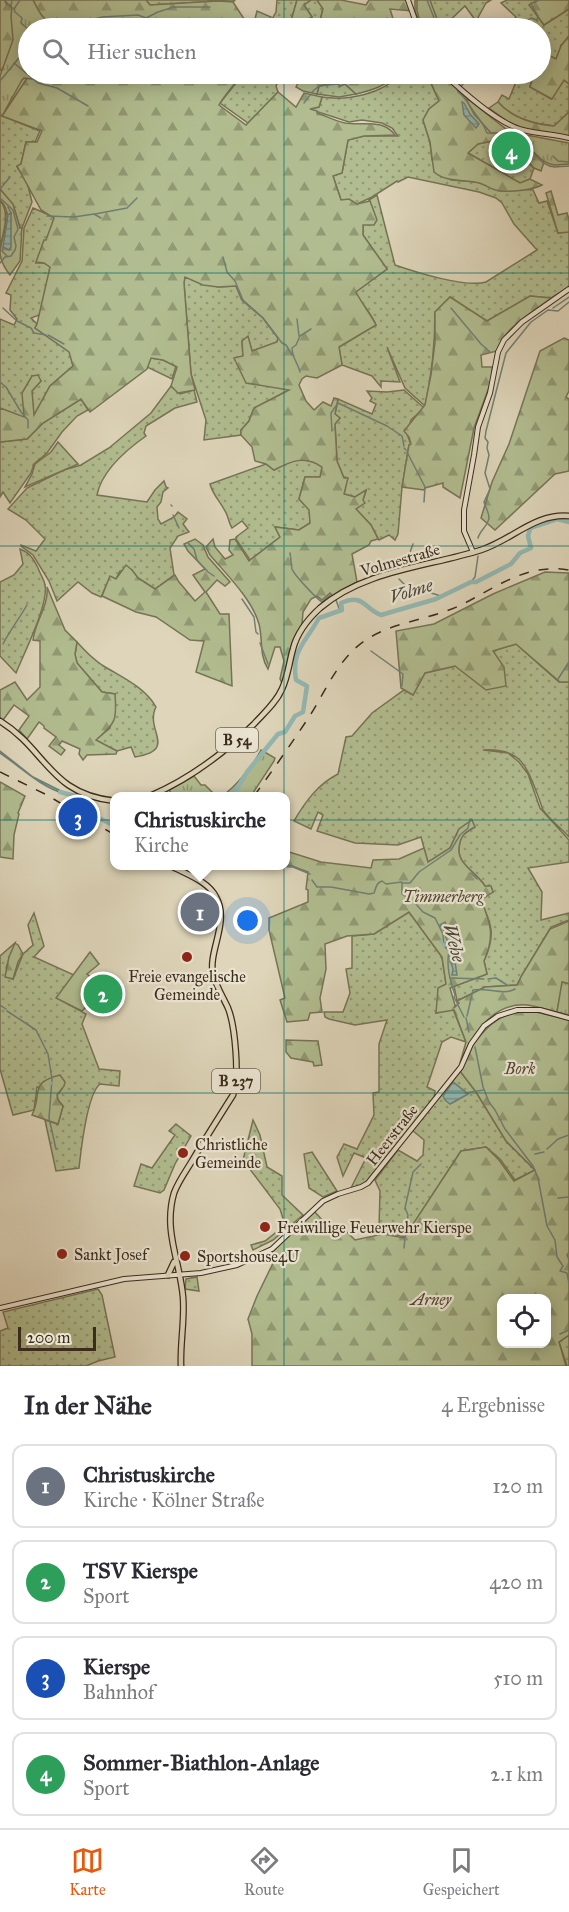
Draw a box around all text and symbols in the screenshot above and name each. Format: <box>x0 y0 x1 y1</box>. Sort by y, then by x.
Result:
search box <box>18 18 551 84</box>
icon: search <box>39 35 72 68</box>
text: Hier suchen <box>87 38 196 65</box>
pin: 4 <box>492 128 530 174</box>
street label: Volmestraße <box>357 540 442 581</box>
water label: Volme <box>387 574 437 608</box>
road number: B 54 <box>216 728 258 752</box>
popup <box>110 792 290 870</box>
pin: 3 <box>58 794 98 840</box>
text: Christuskirche <box>134 806 266 833</box>
text: Kirche <box>134 833 189 857</box>
park label: Timmerberg <box>403 887 484 906</box>
pin: 1 <box>180 890 220 934</box>
your location <box>233 906 262 935</box>
water label: Wehe <box>438 921 470 966</box>
marker: Freie evangelische Gemeinde <box>180 950 194 964</box>
place label: Freie evangelische Gemeinde <box>128 967 246 1004</box>
pin: 2 <box>84 972 122 1016</box>
park label: Bork <box>504 1059 535 1078</box>
road number: B 237 <box>212 1069 260 1093</box>
street label: Heerstraße <box>362 1100 422 1169</box>
place label: Christliche Gemeinde <box>195 1135 268 1172</box>
marker: Christliche Gemeinde <box>176 1146 190 1160</box>
place label: Freiwillige Feuerwehr Kierspe <box>277 1218 472 1238</box>
marker: Freiwillige Feuerwehr Kierspe <box>258 1220 272 1234</box>
place label: Sankt Josef <box>74 1245 150 1265</box>
marker: Sankt Josef <box>55 1247 69 1261</box>
place label: Sportshouse4U <box>197 1247 300 1266</box>
marker: Sportshouse4U <box>178 1249 192 1263</box>
park label: Arney <box>409 1290 452 1309</box>
map controls <box>497 1294 551 1348</box>
button: locate <box>497 1294 551 1348</box>
scale bar <box>18 1324 96 1352</box>
text: 200 m <box>27 1328 70 1347</box>
text: In der Nähe <box>24 1389 152 1421</box>
text: 4 Ergebnisse <box>441 1393 545 1417</box>
text: Christuskirche <box>83 1461 215 1488</box>
text: 1 <box>42 1474 49 1498</box>
text: 120 m <box>492 1474 543 1498</box>
text: Kirche · Kölner Straße <box>83 1488 265 1512</box>
text: TSV Kierspe <box>83 1557 198 1584</box>
text: 2 <box>41 1570 50 1594</box>
text: 420 m <box>489 1570 543 1594</box>
text: Sport <box>83 1584 129 1608</box>
text: Kierspe <box>83 1653 150 1680</box>
text: 3 <box>42 1666 50 1690</box>
text: 510 m <box>493 1666 543 1690</box>
text: Bahnhof <box>83 1680 155 1704</box>
text: Sommer-Biathlon-Anlage <box>83 1749 319 1776</box>
text: 4 <box>40 1762 51 1786</box>
text: 2.1 km <box>490 1762 543 1786</box>
text: Sport <box>83 1776 129 1800</box>
tab: Karte <box>69 1844 106 1899</box>
tab: Route <box>244 1844 284 1899</box>
tab: Gespeichert <box>423 1844 500 1899</box>

